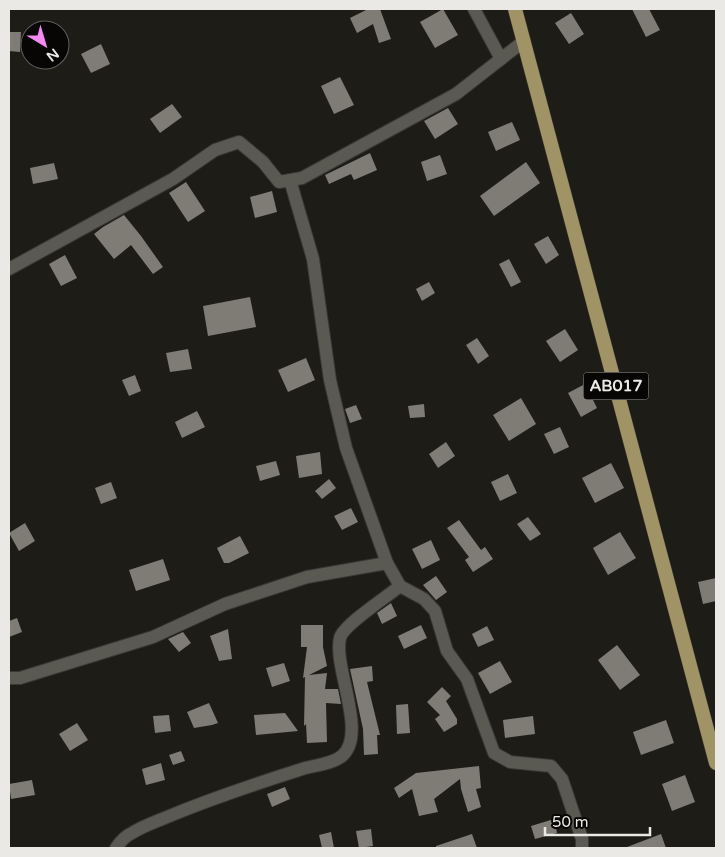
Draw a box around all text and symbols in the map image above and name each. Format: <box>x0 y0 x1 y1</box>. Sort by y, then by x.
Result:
north arrow <box>20 20 70 70</box>
text: N <box>43 45 62 65</box>
road number: AB017 <box>584 372 648 400</box>
scale bar <box>545 804 650 836</box>
text: 50 m <box>552 813 589 831</box>

